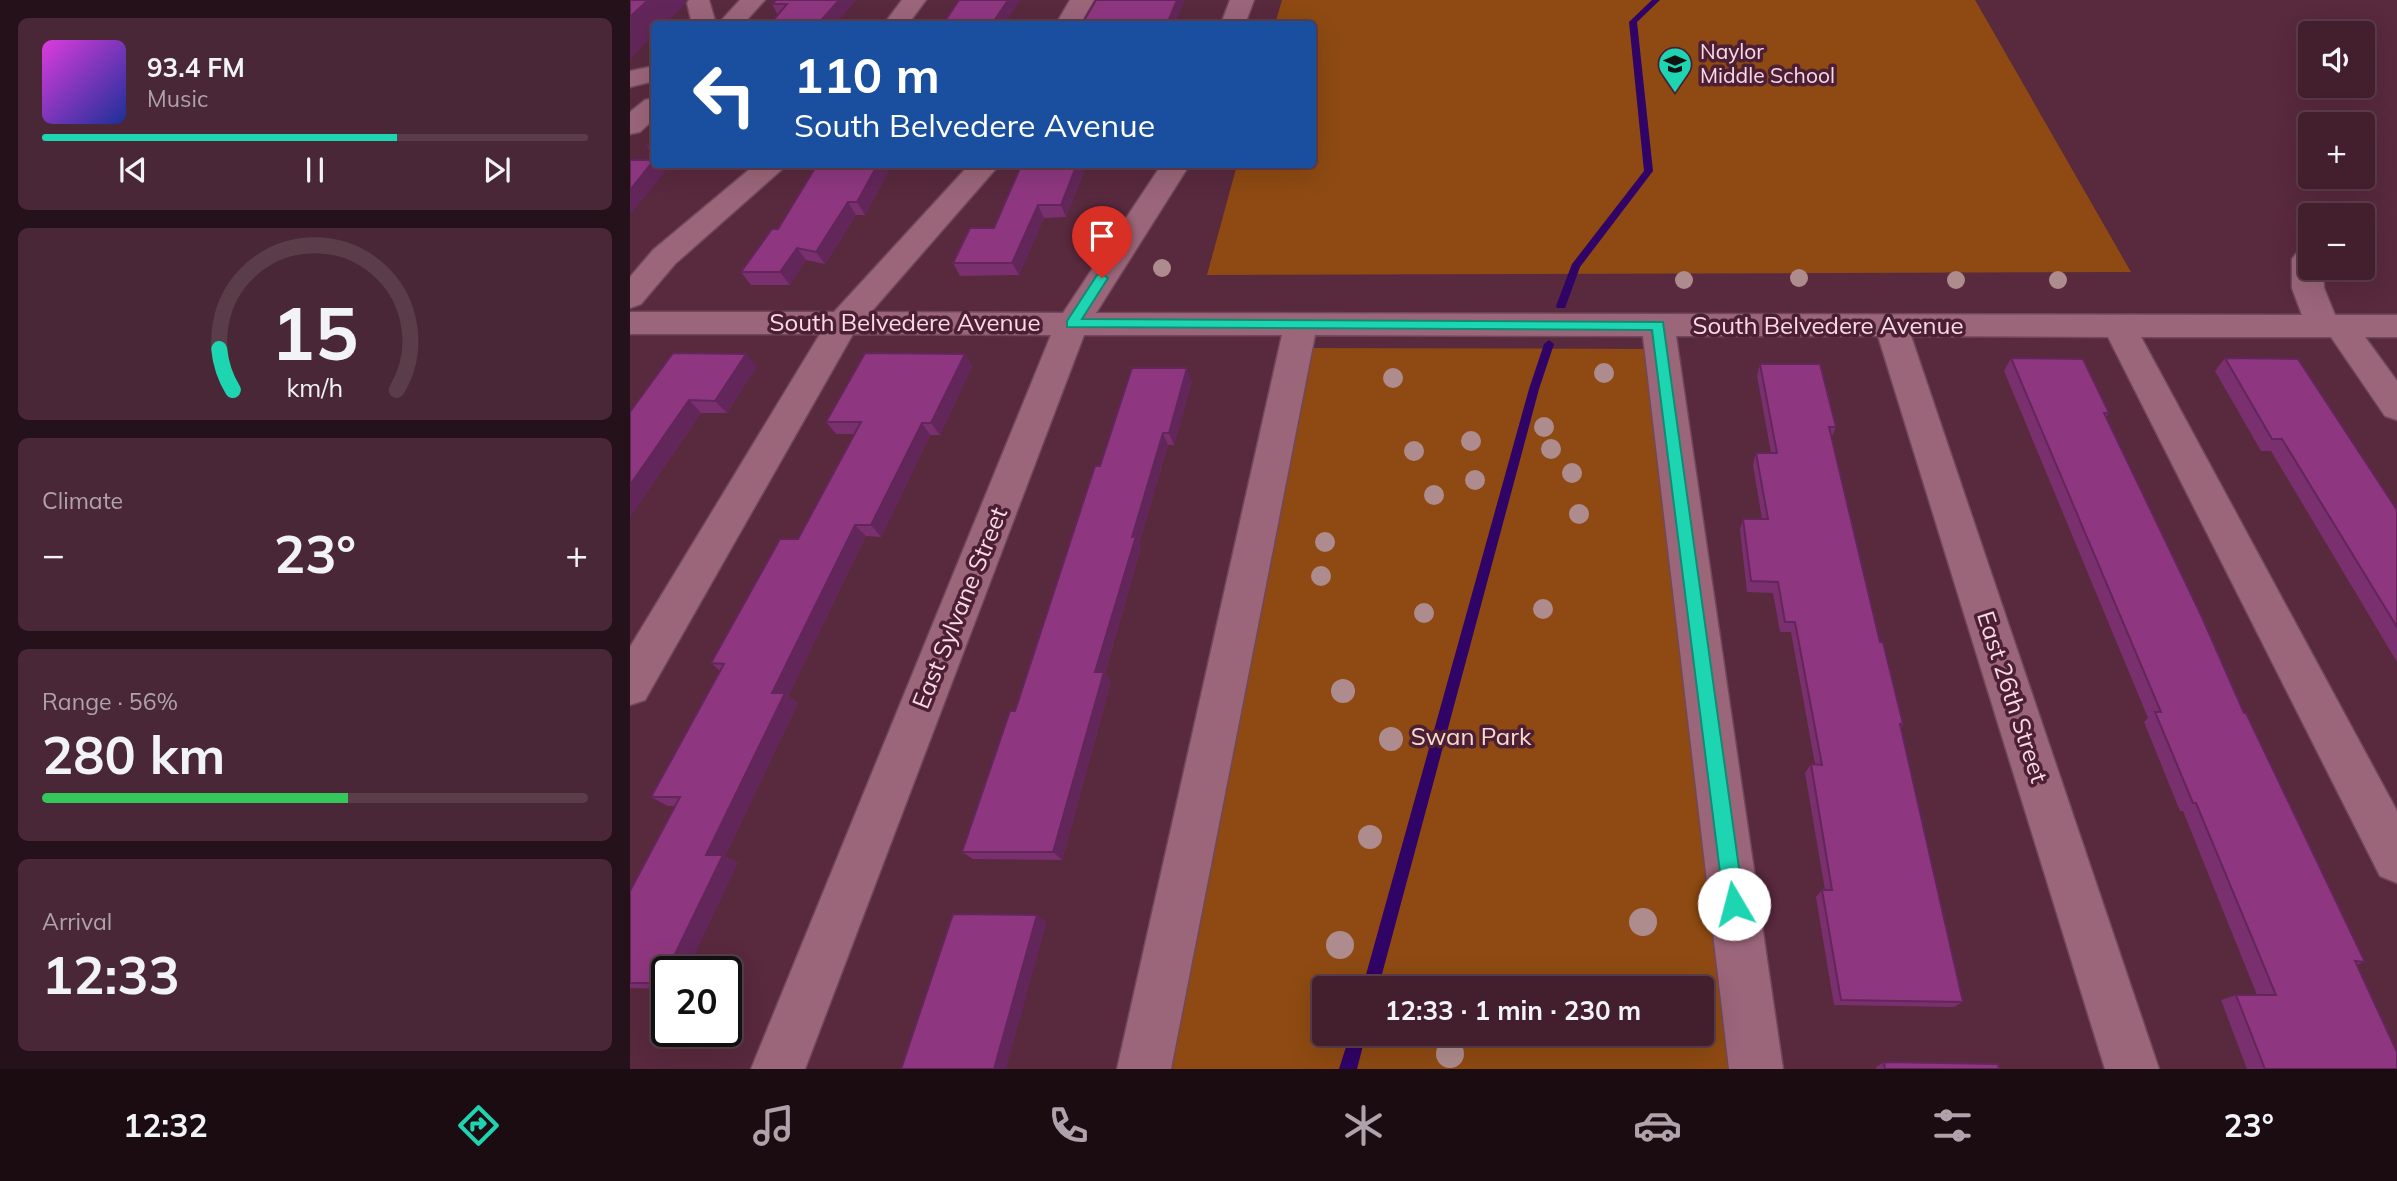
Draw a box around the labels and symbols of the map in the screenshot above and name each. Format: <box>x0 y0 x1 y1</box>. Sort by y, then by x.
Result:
place label: Naylor Middle School <box>1700 38 1835 88</box>
school or university icon: Naylor Middle School <box>1656 45 1694 94</box>
pin <box>1072 206 1132 278</box>
street label: South Belvedere Avenue <box>770 307 1040 337</box>
street label: South Belvedere Avenue <box>1693 310 1963 340</box>
street label: East Sylvane Street <box>905 502 1013 713</box>
street label: East 26th Street <box>1971 607 2055 786</box>
park label: Swan Park <box>1411 721 1532 751</box>
position arrow <box>1697 867 1771 941</box>
speed limit sign: 20 <box>651 956 742 1047</box>

